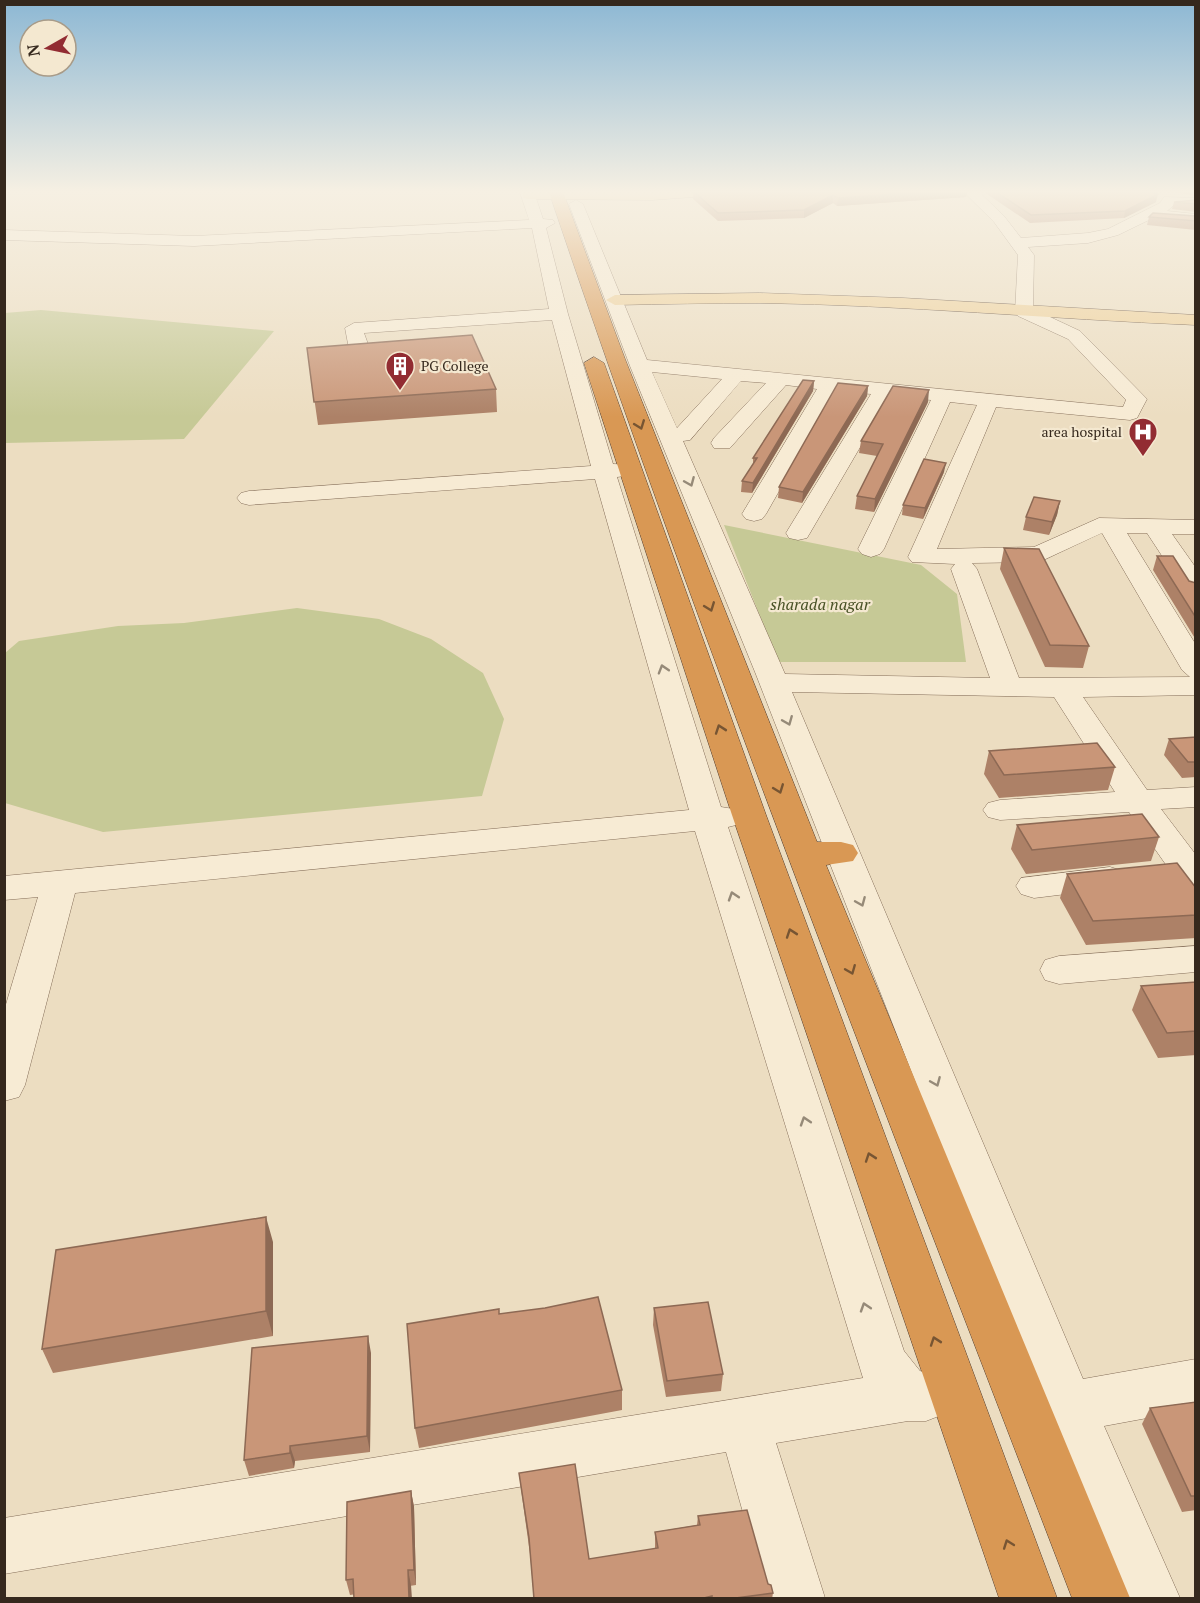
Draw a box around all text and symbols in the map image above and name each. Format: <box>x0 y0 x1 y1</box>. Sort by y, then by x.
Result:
north arrow <box>18 18 78 78</box>
text: N <box>21 43 45 58</box>
building icon: PG College <box>384 350 416 392</box>
place label: PG College <box>421 356 488 375</box>
hospital icon: area hospital <box>1127 416 1159 458</box>
one-way arrow <box>633 419 645 430</box>
place label: area hospital <box>1041 422 1122 441</box>
one-way arrow <box>683 476 695 487</box>
park label: sharada nagar <box>770 593 871 615</box>
one-way arrow <box>703 601 715 612</box>
one-way arrow <box>658 664 670 675</box>
one-way arrow <box>781 714 793 725</box>
one-way arrow <box>715 724 727 735</box>
one-way arrow <box>772 783 785 794</box>
one-way arrow <box>728 891 740 902</box>
one-way arrow <box>854 895 866 906</box>
one-way arrow <box>785 929 798 939</box>
one-way arrow <box>844 965 857 975</box>
one-way arrow <box>929 1075 941 1086</box>
one-way arrow <box>800 1116 812 1127</box>
one-way arrow <box>864 1152 877 1163</box>
one-way arrow <box>860 1302 872 1313</box>
one-way arrow <box>929 1336 942 1347</box>
one-way arrow <box>1002 1539 1015 1549</box>

